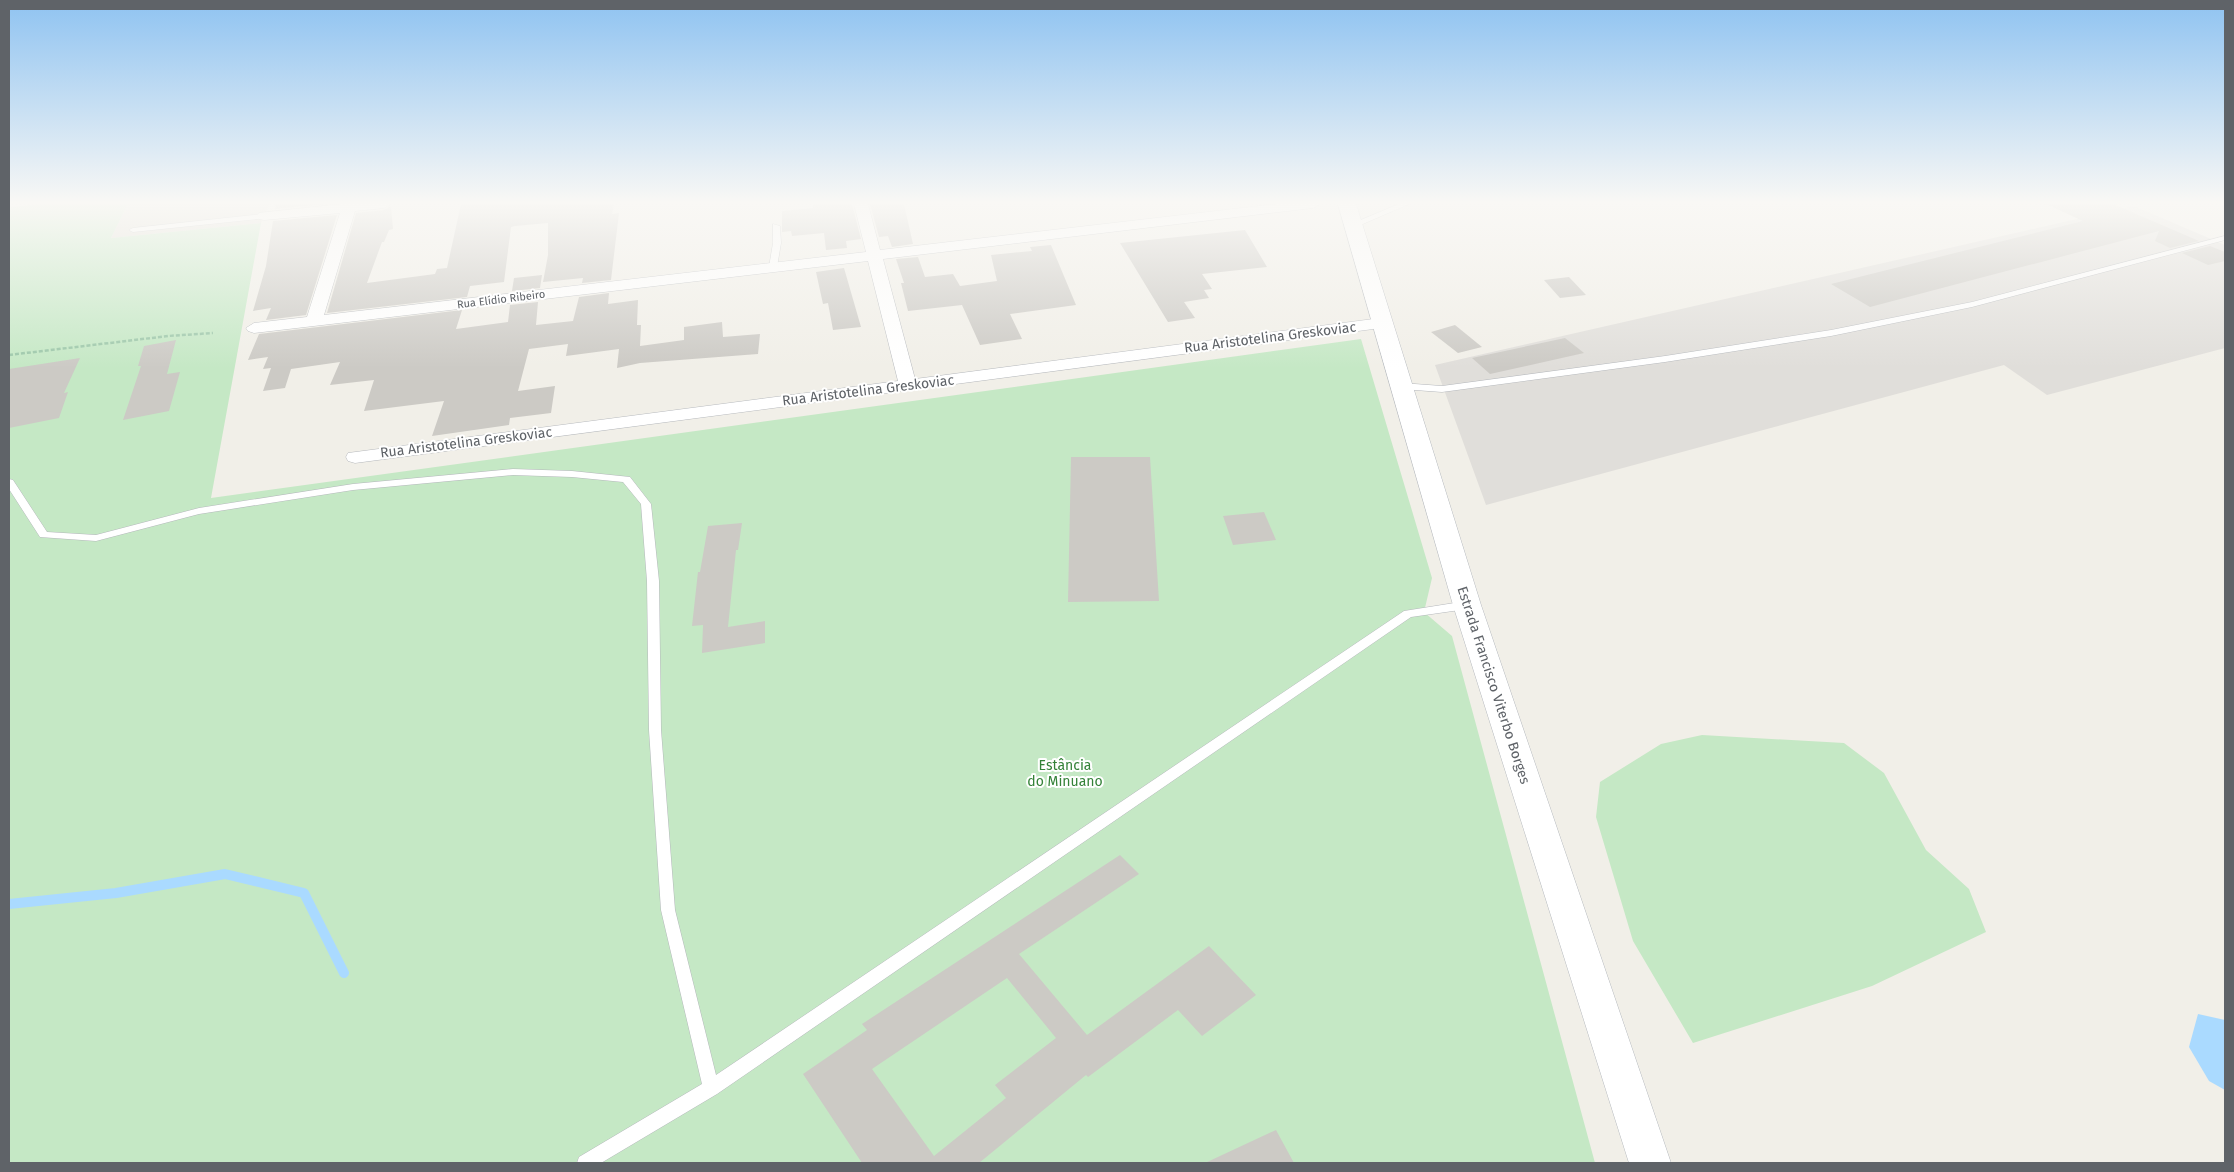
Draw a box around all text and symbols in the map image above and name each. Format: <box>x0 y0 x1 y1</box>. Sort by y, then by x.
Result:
street label: Rua Elídio Ribeiro <box>456 288 546 311</box>
street label: Rua Aristotelina Greskoviac <box>1183 318 1357 356</box>
street label: Rua Aristotelina Greskoviac <box>781 371 955 409</box>
street label: Rua Aristotelina Greskoviac <box>379 423 553 461</box>
street label: Estrada Francisco Viterbo Borges <box>1453 584 1534 787</box>
park label: Estância do Minuano <box>1027 757 1103 790</box>

